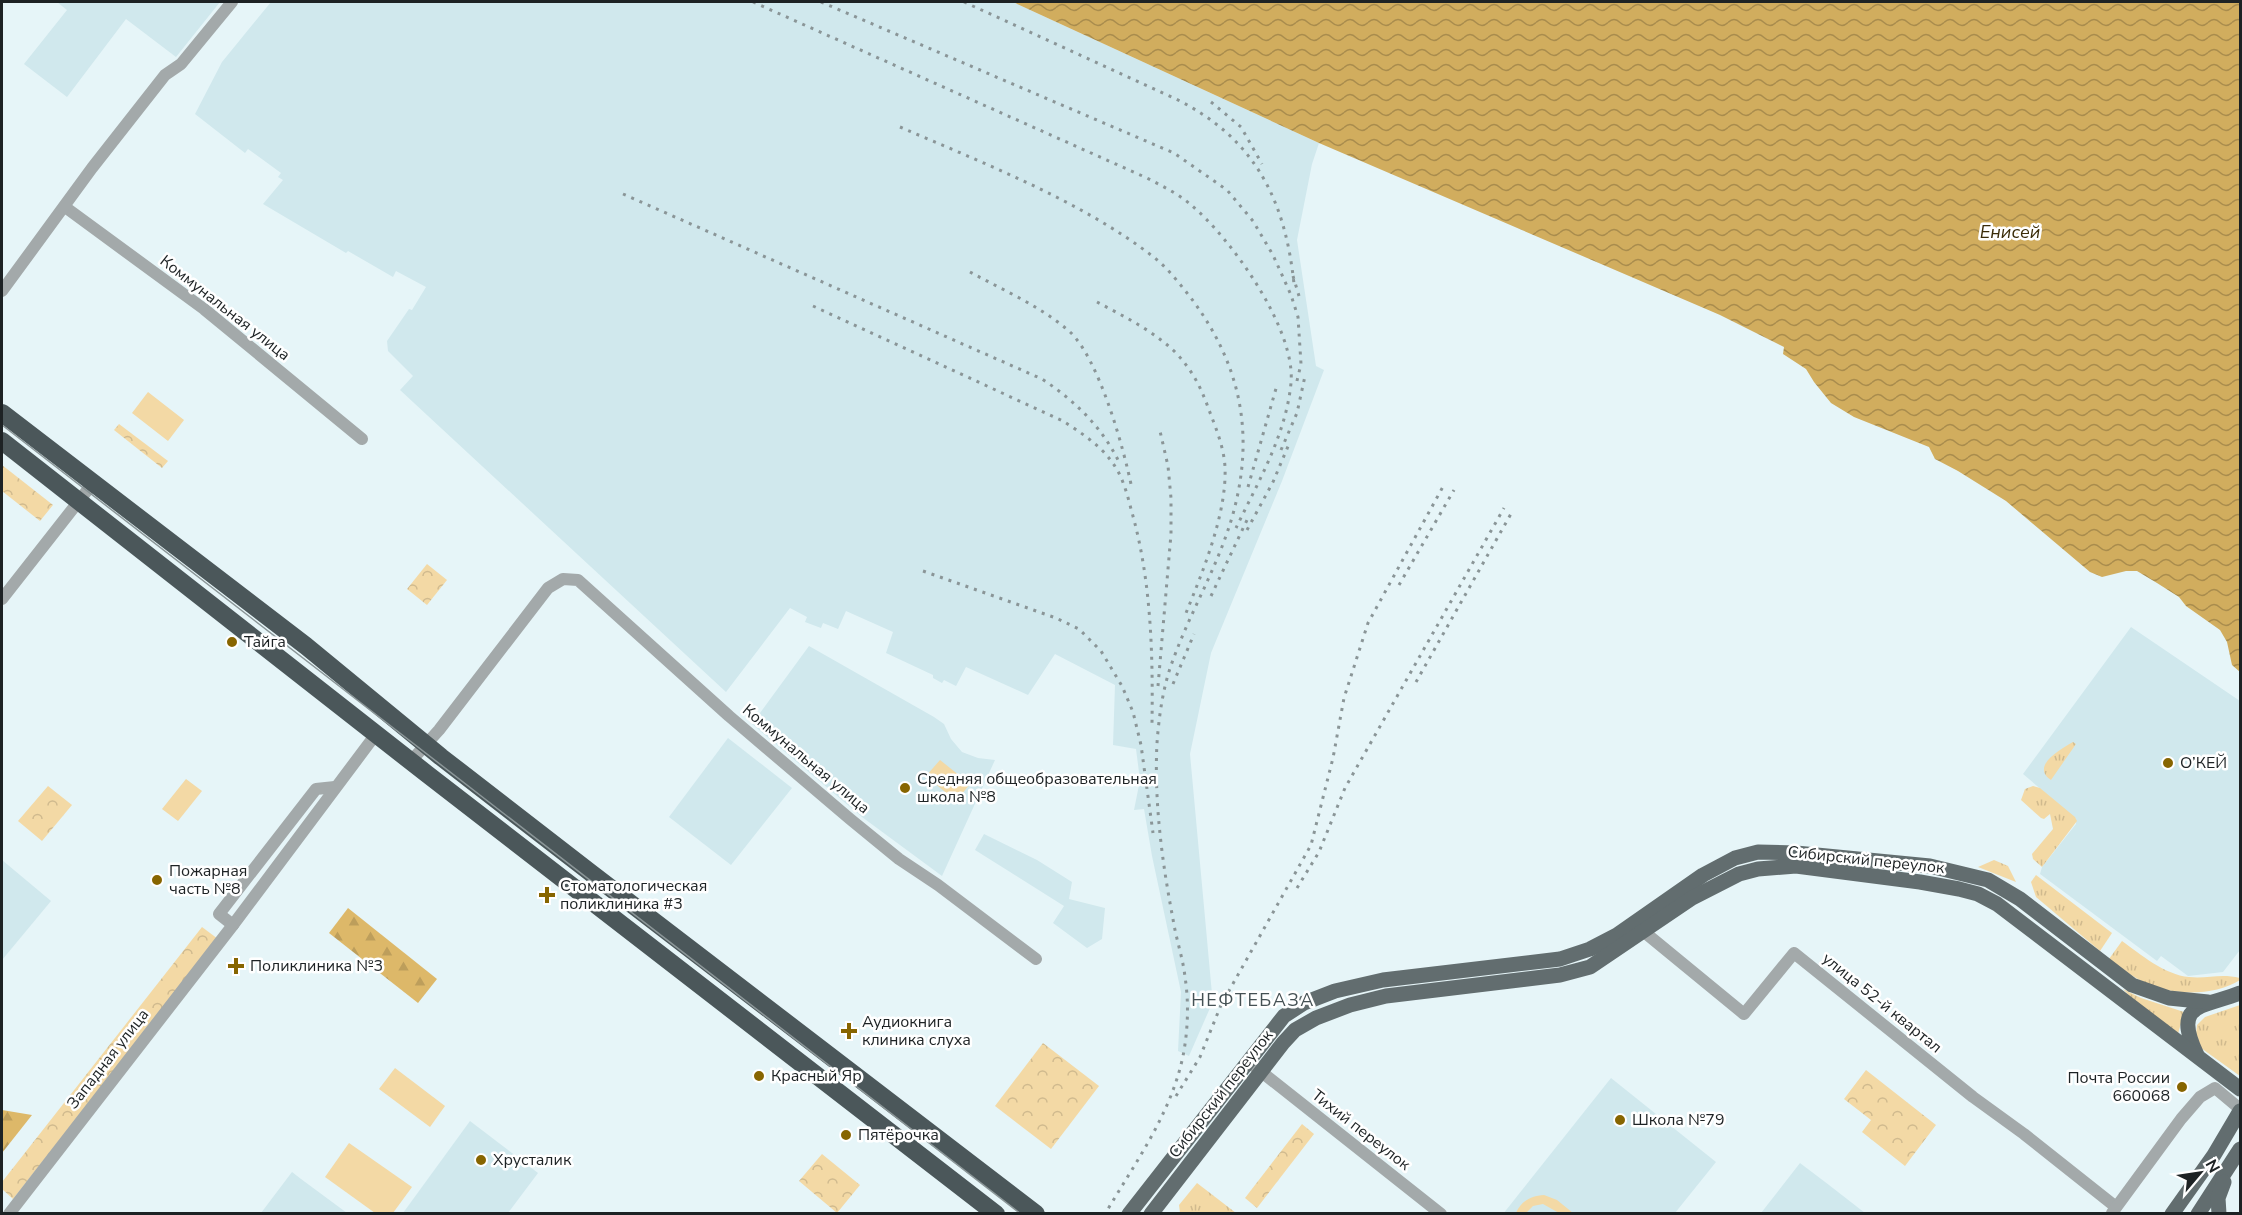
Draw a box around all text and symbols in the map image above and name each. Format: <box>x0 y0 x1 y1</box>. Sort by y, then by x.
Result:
water label: Енисей <box>1980 220 2040 244</box>
street label: Коммунальная улица <box>155 250 295 366</box>
place label: Тайга <box>244 631 286 653</box>
marker: Тайга <box>225 635 239 649</box>
street label: Коммунальная улица <box>738 699 874 819</box>
place label: О’КЕЙ <box>2180 752 2227 774</box>
marker: О’КЕЙ <box>2161 756 2175 770</box>
place label: Средняя общеобразовательная школа №8 <box>917 768 1157 808</box>
marker: Средняя общеобразовательная школа №8 <box>898 781 912 795</box>
street label: Сибирский переулок <box>1787 841 1946 879</box>
place label: Пожарная часть №8 <box>169 860 247 900</box>
marker: Пожарная часть №8 <box>150 873 164 887</box>
place label: Стоматологическая поликлиника #3 <box>560 875 707 915</box>
marker: Стоматологическая поликлиника #3 <box>538 886 556 904</box>
street label: улица 52-й квартал <box>1817 948 1947 1058</box>
place label: Поликлиника №3 <box>250 955 383 977</box>
marker: Поликлиника №3 <box>227 957 245 975</box>
district label: НЕФТЕБАЗА <box>1191 988 1315 1012</box>
street label: Западная улица <box>62 1004 154 1114</box>
place label: Аудиокнига клиника слуха <box>862 1011 971 1051</box>
marker: Аудиокнига клиника слуха <box>840 1022 858 1040</box>
street label: Сибирский переулок <box>1164 1025 1278 1163</box>
place label: Красный Яр <box>771 1065 862 1087</box>
place label: Почта России 660068 <box>2067 1067 2170 1107</box>
marker: Красный Яр <box>752 1069 766 1083</box>
marker: Почта России 660068 <box>2175 1080 2189 1094</box>
street label: Тихий переулок <box>1307 1084 1415 1176</box>
place label: Школа №79 <box>1632 1109 1725 1131</box>
marker: Школа №79 <box>1613 1113 1627 1127</box>
place label: Пятёрочка <box>858 1124 939 1146</box>
marker: Пятёрочка <box>839 1128 853 1142</box>
north arrow <box>2170 1143 2230 1203</box>
place label: Хрусталик <box>493 1149 572 1171</box>
marker: Хрусталик <box>474 1153 488 1167</box>
text: N <box>2200 1156 2225 1177</box>

